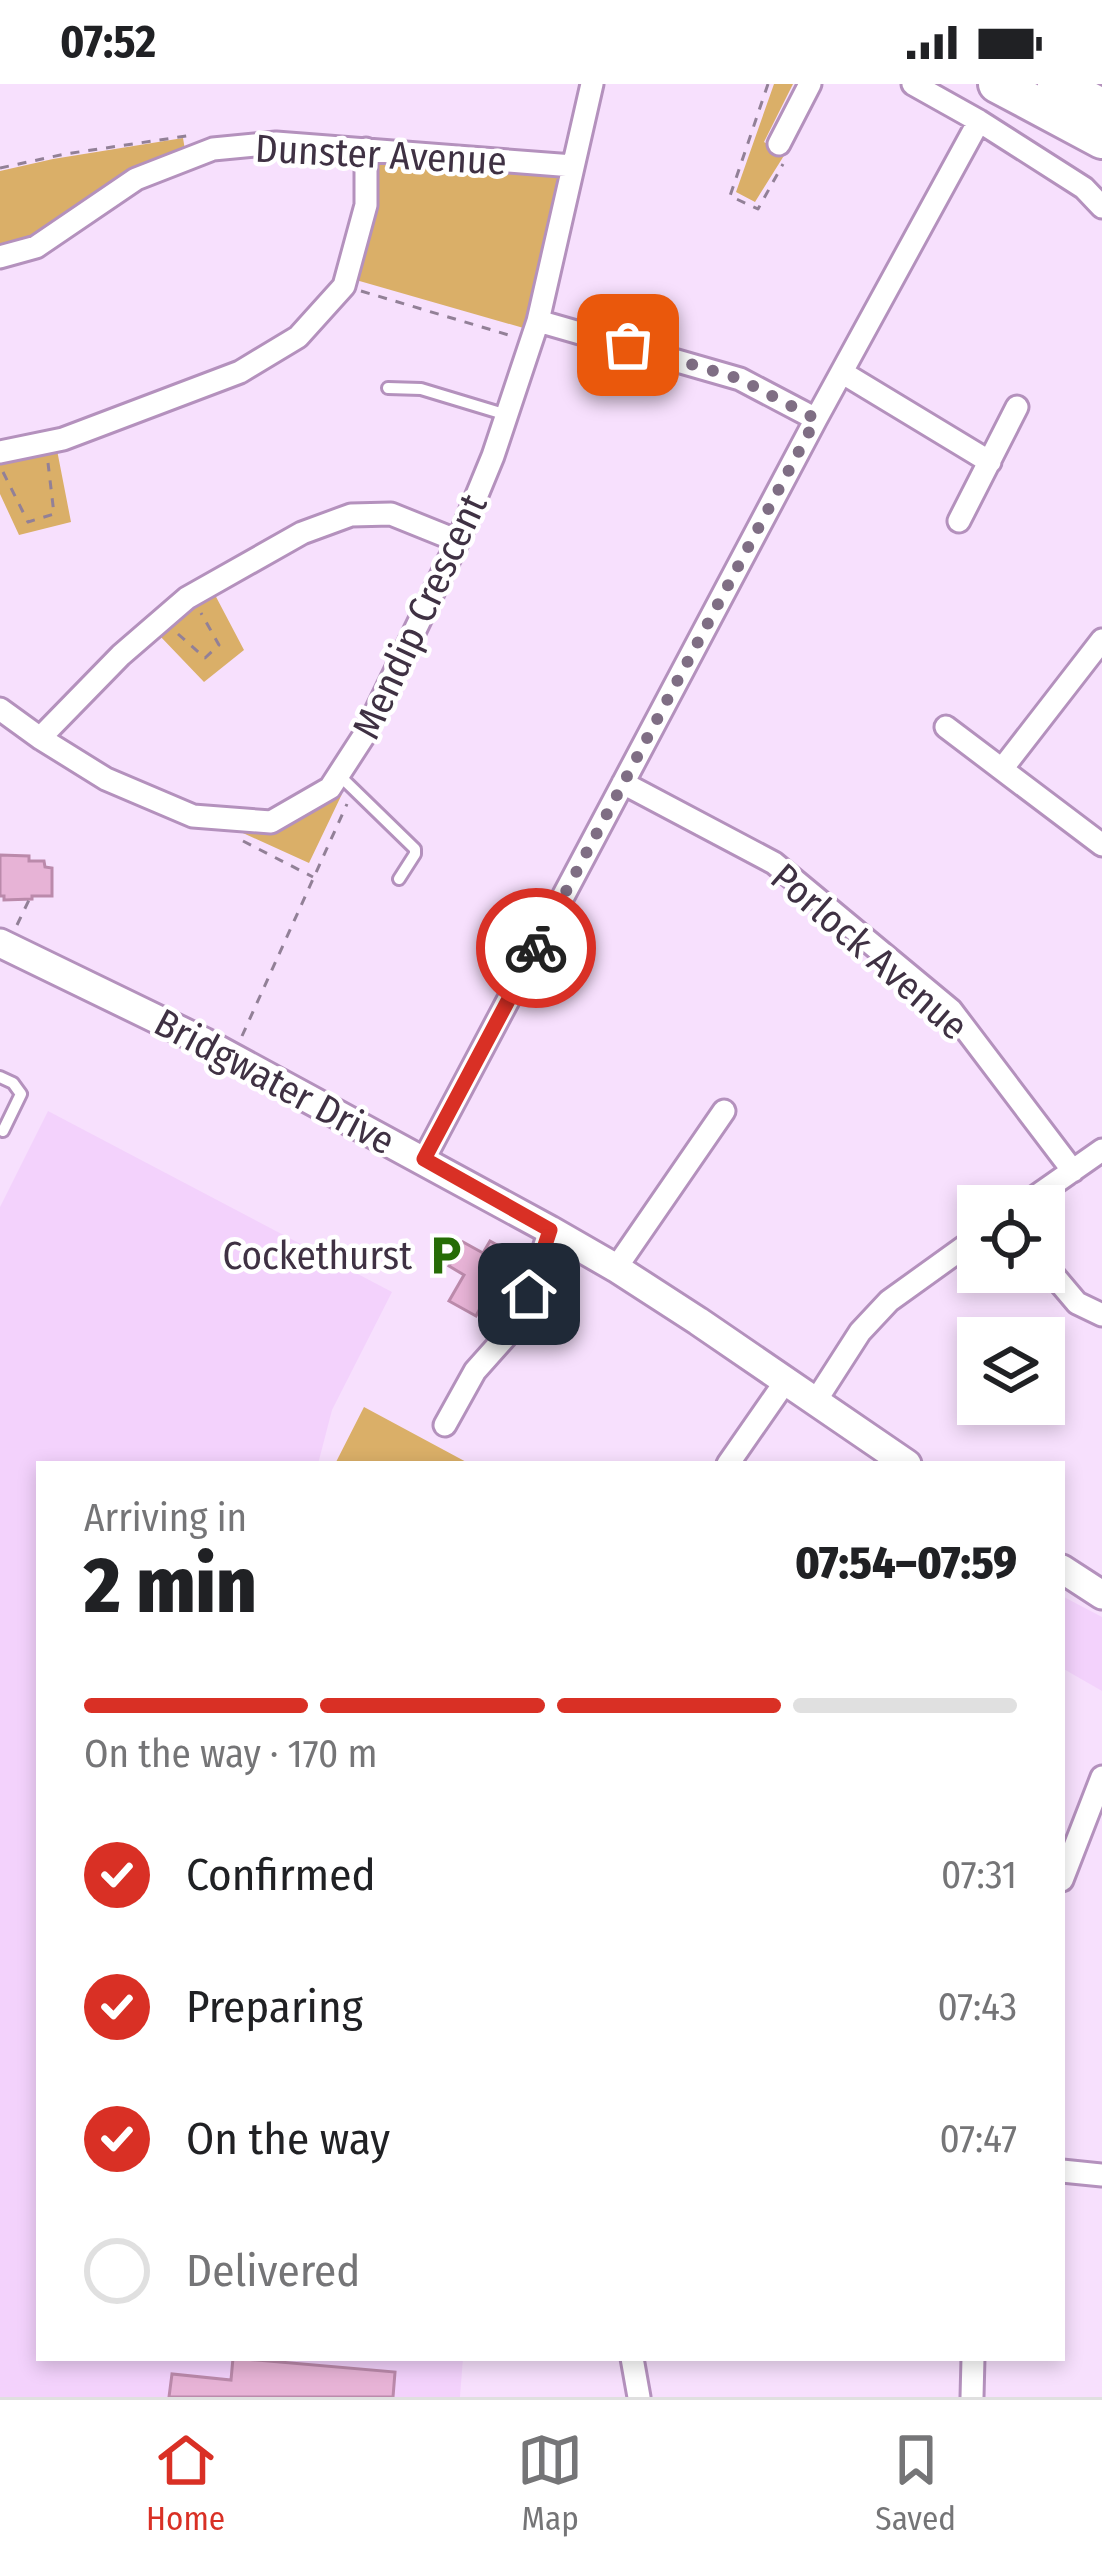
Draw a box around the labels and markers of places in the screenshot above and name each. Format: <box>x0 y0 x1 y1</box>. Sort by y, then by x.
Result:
pin <box>577 294 679 396</box>
parking icon: Cockethurst <box>423 1232 469 1278</box>
place label: Cockethurst <box>222 1233 412 1279</box>
pin <box>478 1243 580 1345</box>

